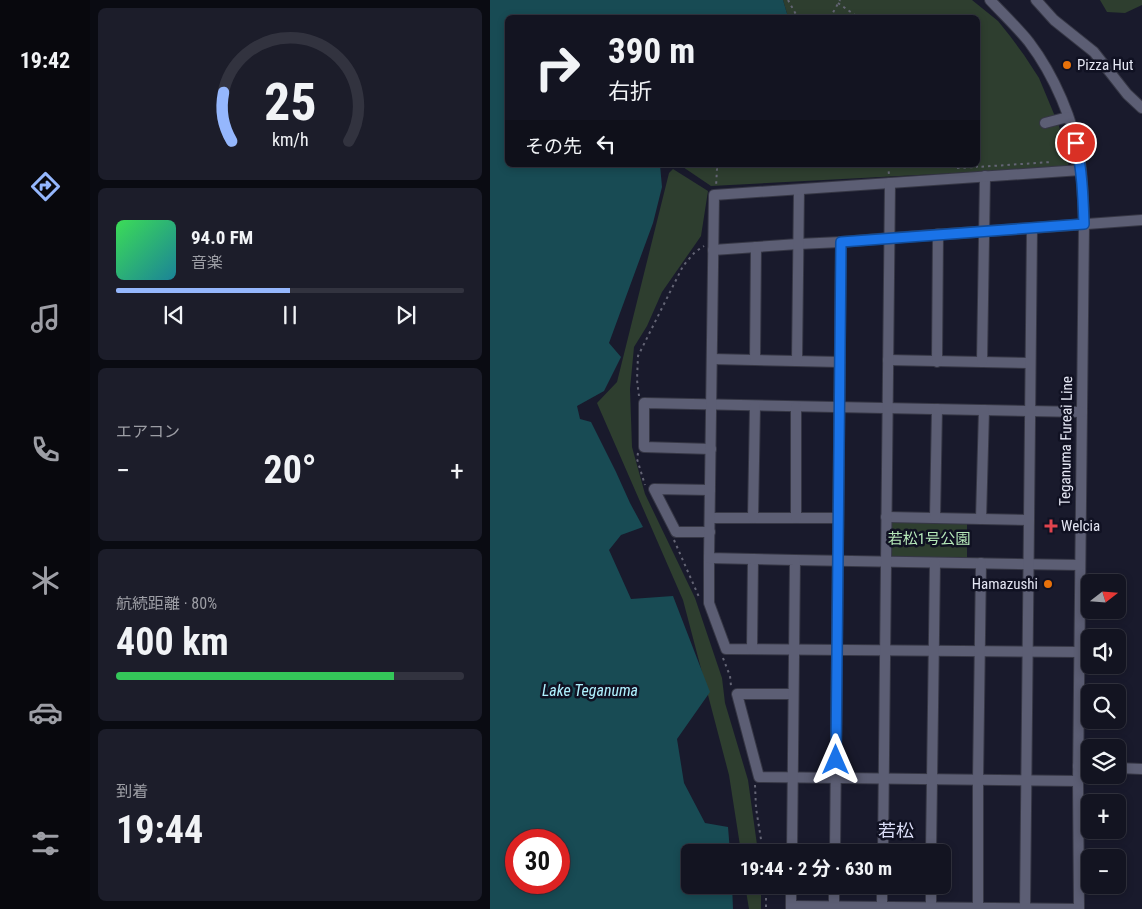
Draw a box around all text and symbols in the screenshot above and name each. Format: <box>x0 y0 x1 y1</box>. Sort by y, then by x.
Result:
text: 390 m <box>608 31 695 72</box>
icon: right <box>525 35 590 100</box>
text: 19:42 <box>20 48 70 73</box>
place label: Pizza Hut <box>1077 56 1134 74</box>
marker: Pizza Hut <box>1061 59 1073 71</box>
text: 25 <box>264 72 316 133</box>
text: 右折 <box>608 79 652 104</box>
pin <box>1055 122 1097 164</box>
text: km/h <box>272 129 308 150</box>
icon: arrive <box>1062 129 1090 157</box>
icon: left <box>592 130 620 158</box>
text: その先 <box>525 135 582 158</box>
icon: directions <box>28 169 63 204</box>
text: 94.0 FM <box>191 226 253 249</box>
text: 音楽 <box>191 253 223 272</box>
icon: music <box>28 301 63 336</box>
icon: previous <box>160 301 188 329</box>
icon: pause <box>276 301 304 329</box>
icon: next <box>392 301 420 329</box>
street label: Teganuma Fureai Line <box>1056 376 1076 506</box>
text: エアコン <box>116 422 180 441</box>
icon: phone <box>28 432 63 467</box>
text: 20° <box>263 448 317 492</box>
text: − <box>116 454 130 487</box>
text: + <box>450 454 464 487</box>
place label: Welcia <box>1061 517 1100 535</box>
marker: Welcia <box>1045 520 1057 532</box>
park label: 若松1号公園 <box>888 530 970 548</box>
icon: climate <box>28 563 63 598</box>
north arrow <box>1081 574 1126 619</box>
map controls <box>1081 574 1126 894</box>
place label: Hamazushi <box>972 575 1038 593</box>
marker: Hamazushi <box>1042 578 1054 590</box>
text: 航続距離 · 80% <box>116 594 217 613</box>
text: 400 km <box>116 620 229 664</box>
button: sound <box>1081 629 1126 674</box>
water label: Lake Teganuma <box>542 681 638 700</box>
button: search <box>1081 684 1126 729</box>
icon: car <box>28 695 63 730</box>
position arrow <box>809 733 861 785</box>
button: layers <box>1081 739 1126 784</box>
text: 到着 <box>116 782 148 801</box>
button: + <box>1081 794 1126 839</box>
text: 19:44 <box>116 808 203 852</box>
district label: 若松 <box>878 820 914 841</box>
icon: filters <box>28 826 63 861</box>
speed limit sign: 30 <box>505 829 570 894</box>
button: − <box>1081 849 1126 894</box>
text: 19:44 · 2 分 · 630 m <box>740 857 892 880</box>

